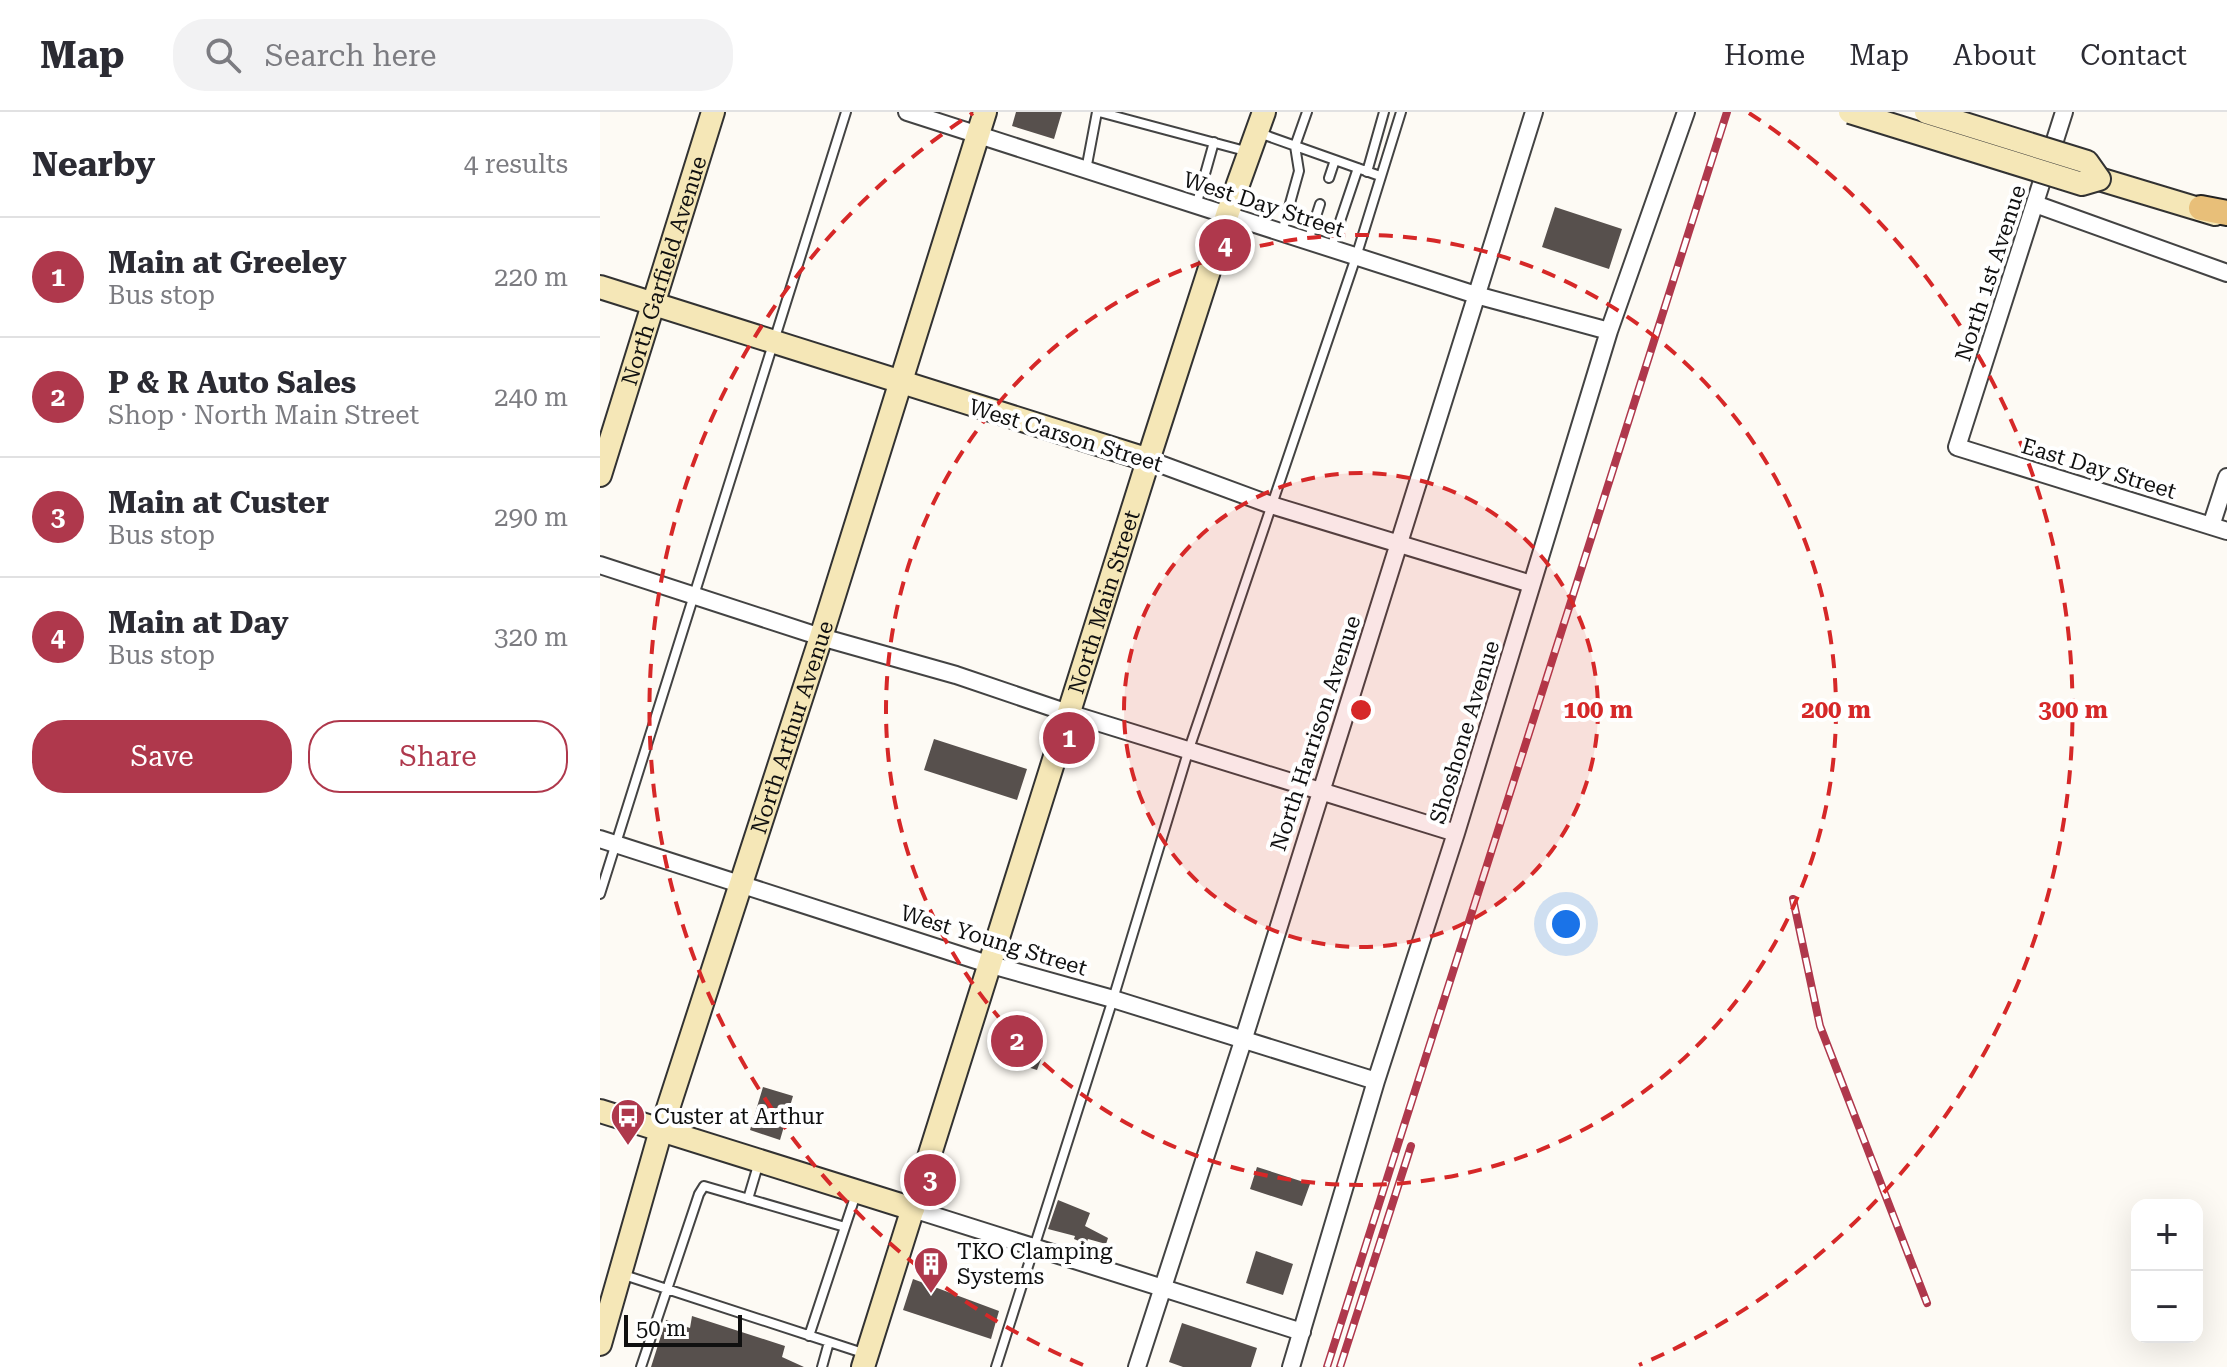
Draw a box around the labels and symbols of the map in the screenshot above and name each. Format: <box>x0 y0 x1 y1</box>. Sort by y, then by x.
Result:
street label: North Garfield Avenue <box>617 153 712 389</box>
street label: West Day Street <box>1180 167 1347 242</box>
street label: North 1st Avenue <box>1950 182 2031 364</box>
pin: 4 <box>1199 215 1251 275</box>
street label: West Carson Street <box>966 394 1166 477</box>
street label: East Day Street <box>2019 433 2179 504</box>
street label: North Main Street <box>1064 507 1145 697</box>
street label: North Harrison Avenue <box>1266 612 1365 854</box>
street label: North Arthur Avenue <box>746 618 838 837</box>
street label: Shoshone Avenue <box>1425 637 1504 827</box>
centre of rings <box>1347 696 1375 724</box>
text: 100 m <box>1563 696 1633 724</box>
text: 200 m <box>1801 696 1871 724</box>
text: 300 m <box>2038 696 2108 724</box>
pin: 1 <box>1043 708 1095 768</box>
street label: West Young Street <box>898 900 1090 981</box>
your location <box>1546 904 1586 944</box>
pin: 2 <box>991 1011 1043 1071</box>
bus stop icon: Custer at Arthur <box>609 1097 647 1147</box>
place label: Custer at Arthur <box>654 1104 824 1129</box>
pin: 3 <box>904 1150 956 1210</box>
place label: TKO Clamping Systems <box>957 1239 1113 1289</box>
building icon: TKO Clamping Systems <box>912 1245 950 1295</box>
scale bar <box>624 1311 742 1347</box>

